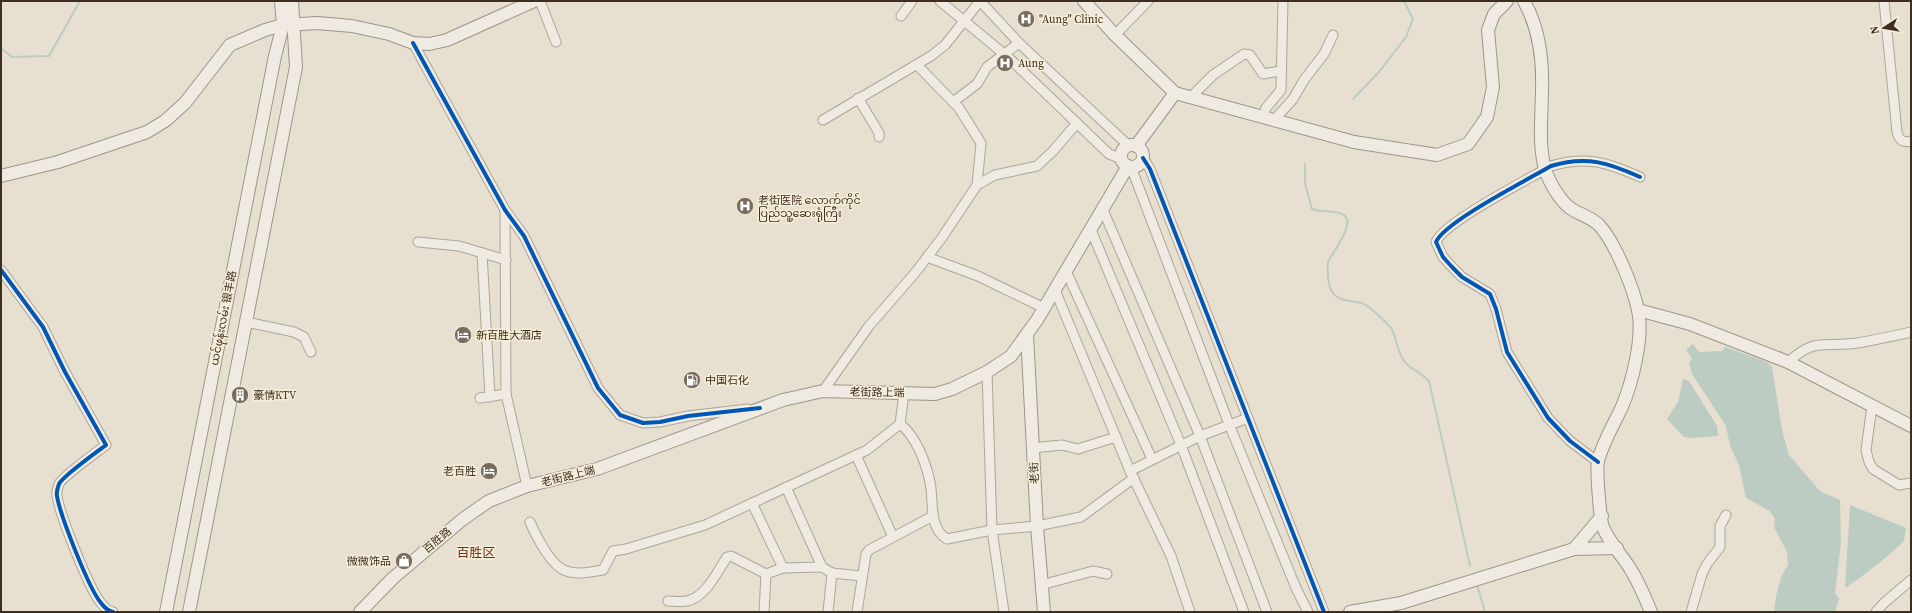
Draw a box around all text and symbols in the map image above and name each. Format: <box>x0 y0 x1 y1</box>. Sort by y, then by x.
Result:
north arrow <box>1864 8 1904 48</box>
hospital icon: "Aung" Clinic <box>1016 9 1036 29</box>
place label: "Aung" Clinic <box>1039 12 1104 27</box>
text: N <box>1867 24 1883 35</box>
hospital icon: Aung <box>995 53 1015 73</box>
place label: Aung <box>1018 56 1044 71</box>
place label: 老街医院 လောက်ကိုင် ပြည်သူ့ဆေးရုံကြီး <box>758 193 861 222</box>
hospital icon: 老街医院 လောက်ကိုင် ပြည်သူ့ဆေးရုံကြီး <box>735 196 755 216</box>
street label: ယင်ဖုန်းလမ်း 银丰路 <box>207 269 241 367</box>
hotel icon: 新百胜大酒店 <box>453 325 473 345</box>
place label: 新百胜大酒店 <box>476 328 542 343</box>
fuel station icon: 中国石化 <box>682 370 702 390</box>
place label: 中国石化 <box>705 373 749 388</box>
building icon: 豪情KTV <box>230 385 250 405</box>
street label: 老街路上端 <box>849 385 905 400</box>
place label: 豪情KTV <box>253 388 297 403</box>
hotel icon: 老百胜 <box>479 461 499 481</box>
street label: 老街 <box>1026 462 1043 484</box>
street label: 老街路上端 <box>540 463 597 490</box>
place label: 老百胜 <box>443 464 476 479</box>
street label: 百胜路 <box>420 524 455 557</box>
district label: 百胜区 <box>456 544 496 561</box>
shop icon: 微微饰品 <box>394 551 414 571</box>
place label: 微微饰品 <box>346 554 391 569</box>

